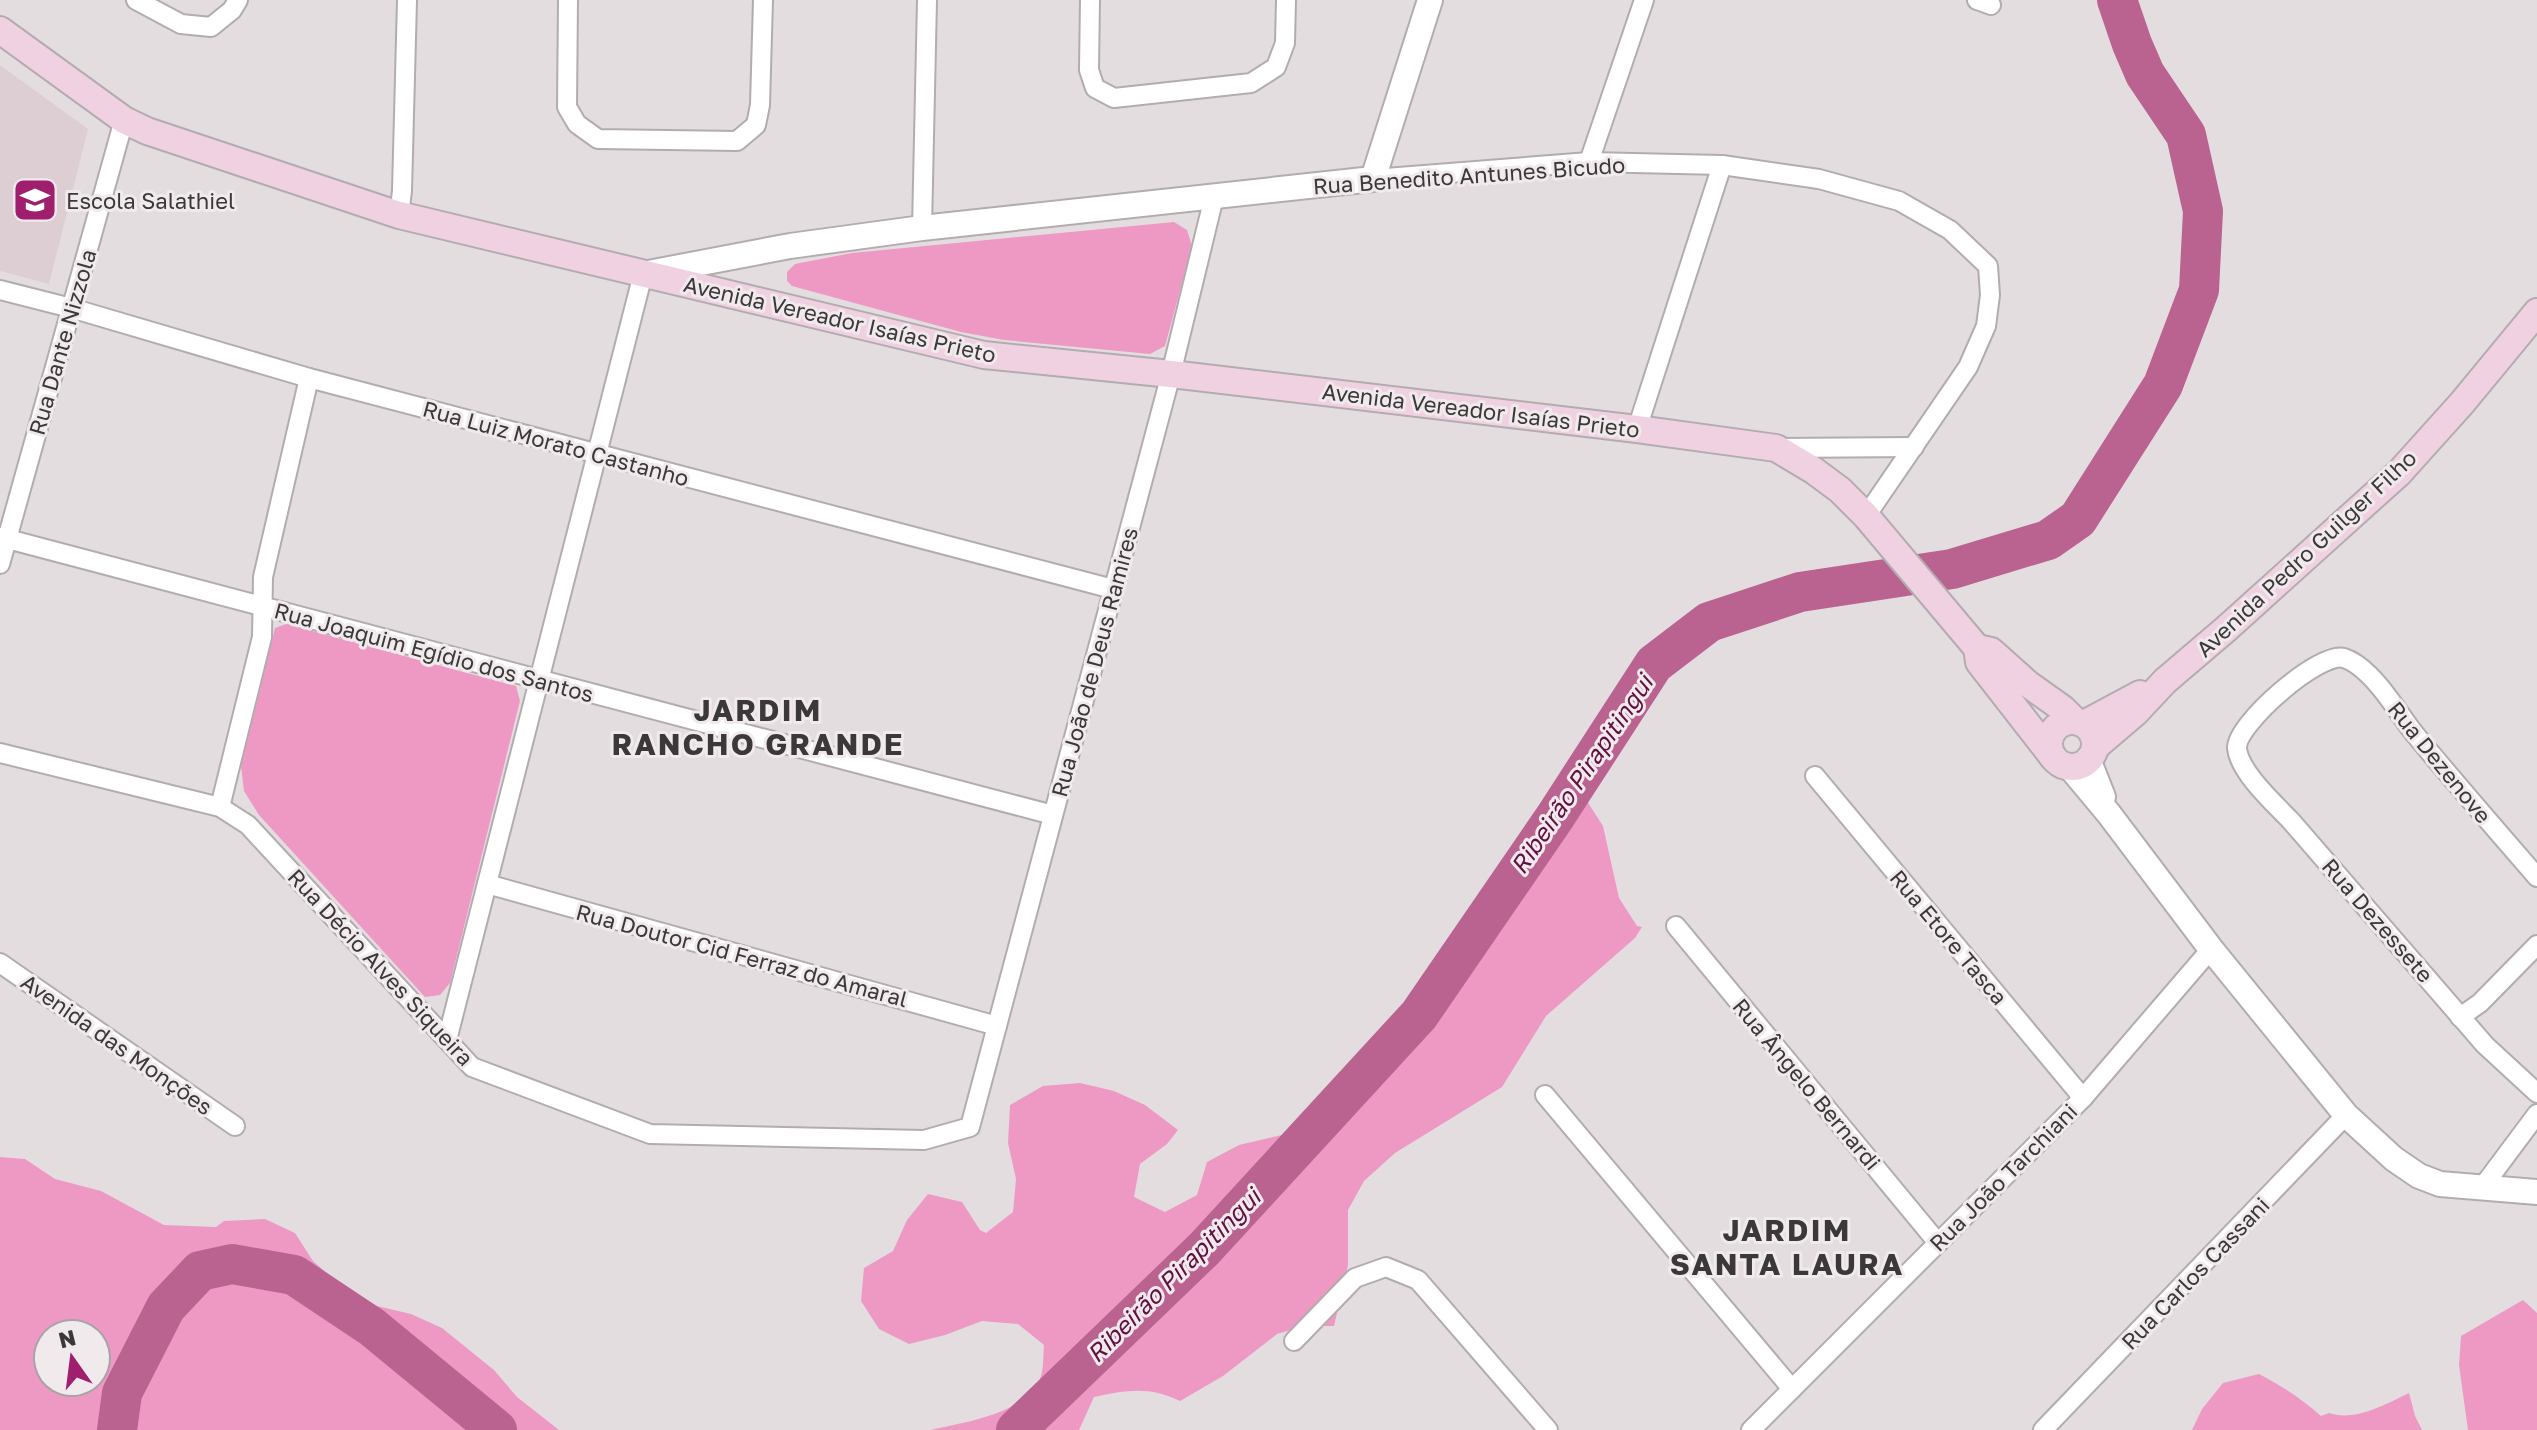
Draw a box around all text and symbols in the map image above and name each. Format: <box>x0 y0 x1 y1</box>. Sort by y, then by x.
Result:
street label: Rua Benedito Antunes Bicudo <box>1312 151 1626 199</box>
school or university icon: Escola Salathiel <box>11 176 59 224</box>
place label: Escola Salathiel <box>66 187 235 214</box>
street label: Rua Dante Nizzola <box>23 246 101 438</box>
street label: Avenida Vereador Isaías Prieto <box>681 270 999 368</box>
street label: Avenida Vereador Isaías Prieto <box>1321 377 1641 443</box>
street label: Rua Luiz Morato Castanho <box>420 394 692 492</box>
street label: Avenida Pedro Guilger Filho <box>2190 444 2422 662</box>
street label: Rua João de Deus Ramires <box>1045 524 1143 800</box>
street label: Rua Joaquim Egídio dos Santos <box>271 596 597 708</box>
water label: Ribeirão Pirapitingui <box>1504 667 1661 879</box>
district label: JARDIM RANCHO GRANDE <box>611 692 905 762</box>
street label: Rua Dezenove <box>2383 696 2497 828</box>
street label: Rua Dezessete <box>2317 852 2439 988</box>
street label: Rua Décio Alves Siqueira <box>283 863 479 1071</box>
street label: Rua Etore Tasca <box>1885 864 2013 1010</box>
street label: Rua Doutor Cid Ferraz do Amaral <box>573 898 911 1012</box>
street label: Avenida das Monções <box>16 968 218 1120</box>
street label: Rua Ângelo Bernardi <box>1727 993 1887 1175</box>
street label: Rua João Tarchiani <box>1923 1097 2083 1257</box>
water label: Ribeirão Pirapitingui <box>1080 1180 1268 1369</box>
street label: Rua Carlos Cassani <box>2115 1191 2275 1355</box>
district label: JARDIM SANTA LAURA <box>1670 1212 1904 1282</box>
north arrow <box>32 1318 112 1398</box>
text: N <box>56 1323 78 1353</box>

